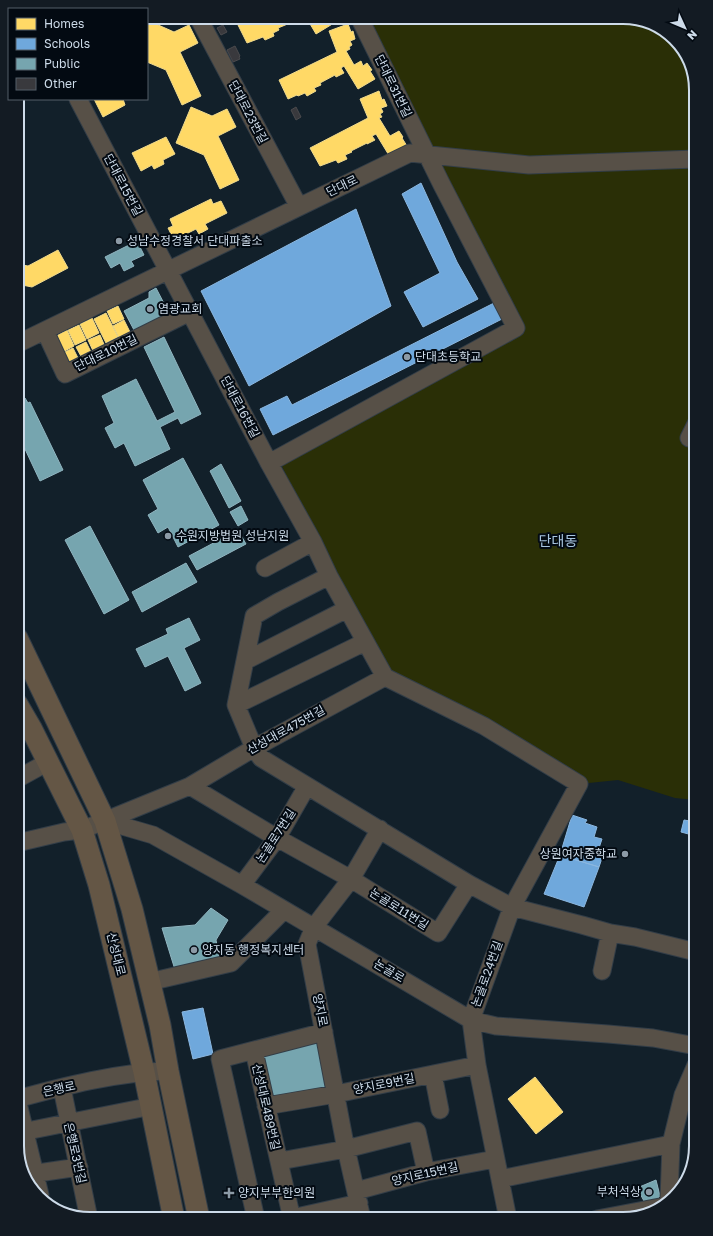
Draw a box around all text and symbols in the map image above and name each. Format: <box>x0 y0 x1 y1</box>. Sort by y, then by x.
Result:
legend <box>8 8 148 100</box>
north arrow <box>665 8 705 48</box>
text: Homes <box>44 16 84 31</box>
text: N <box>685 28 700 43</box>
text: Schools <box>44 36 90 51</box>
street label: 단대로31번길 <box>372 52 415 120</box>
text: Public <box>44 56 81 71</box>
text: Other <box>44 76 77 91</box>
street label: 단대로23번길 <box>226 78 271 146</box>
street label: 단대로15번길 <box>101 151 146 218</box>
street label: 단대로 <box>324 172 360 200</box>
place label: 성남수정경찰서 단대파출소 <box>127 233 262 248</box>
marker: 성남수정경찰서 단대파출소 <box>114 236 124 246</box>
place label: 염광교회 <box>158 301 202 316</box>
marker: 염광교회 <box>145 304 155 314</box>
street label: 단대로10번길 <box>72 331 140 374</box>
place label: 단대초등학교 <box>415 349 481 364</box>
marker: 단대초등학교 <box>402 352 412 362</box>
street label: 단대로16번길 <box>218 373 263 440</box>
place label: 수원지방법원 성남지원 <box>176 528 289 543</box>
marker: 수원지방법원 성남지원 <box>163 531 173 541</box>
district label: 단대동 <box>539 532 577 549</box>
street label: 산성대로475번길 <box>244 702 327 757</box>
street label: 논골로7번길 <box>253 806 299 866</box>
place label: 상원여자중학교 <box>540 846 617 861</box>
marker: 상원여자중학교 <box>620 849 630 859</box>
street label: 논골로11번길 <box>367 885 432 933</box>
street label: 산성대로 <box>104 931 129 977</box>
street label: 논골로24번길 <box>468 939 505 1009</box>
place label: 양지동 행정복지센터 <box>202 942 304 957</box>
marker: 양지동 행정복지센터 <box>189 945 199 955</box>
street label: 논골로 <box>371 956 407 986</box>
street label: 양지로 <box>310 992 331 1028</box>
street label: 산성대로489번길 <box>249 1062 284 1152</box>
street label: 양지로9번길 <box>352 1070 416 1097</box>
street label: 은행로 <box>41 1078 77 1099</box>
street label: 은행로3번길 <box>61 1121 90 1185</box>
street label: 양지로15번길 <box>390 1159 460 1188</box>
place label: 부처석상 <box>597 1184 641 1199</box>
place label: 양지부부한의원 <box>238 1185 315 1200</box>
marker: 양지부부한의원 <box>223 1187 235 1199</box>
marker: 부처석상 <box>644 1187 654 1197</box>

